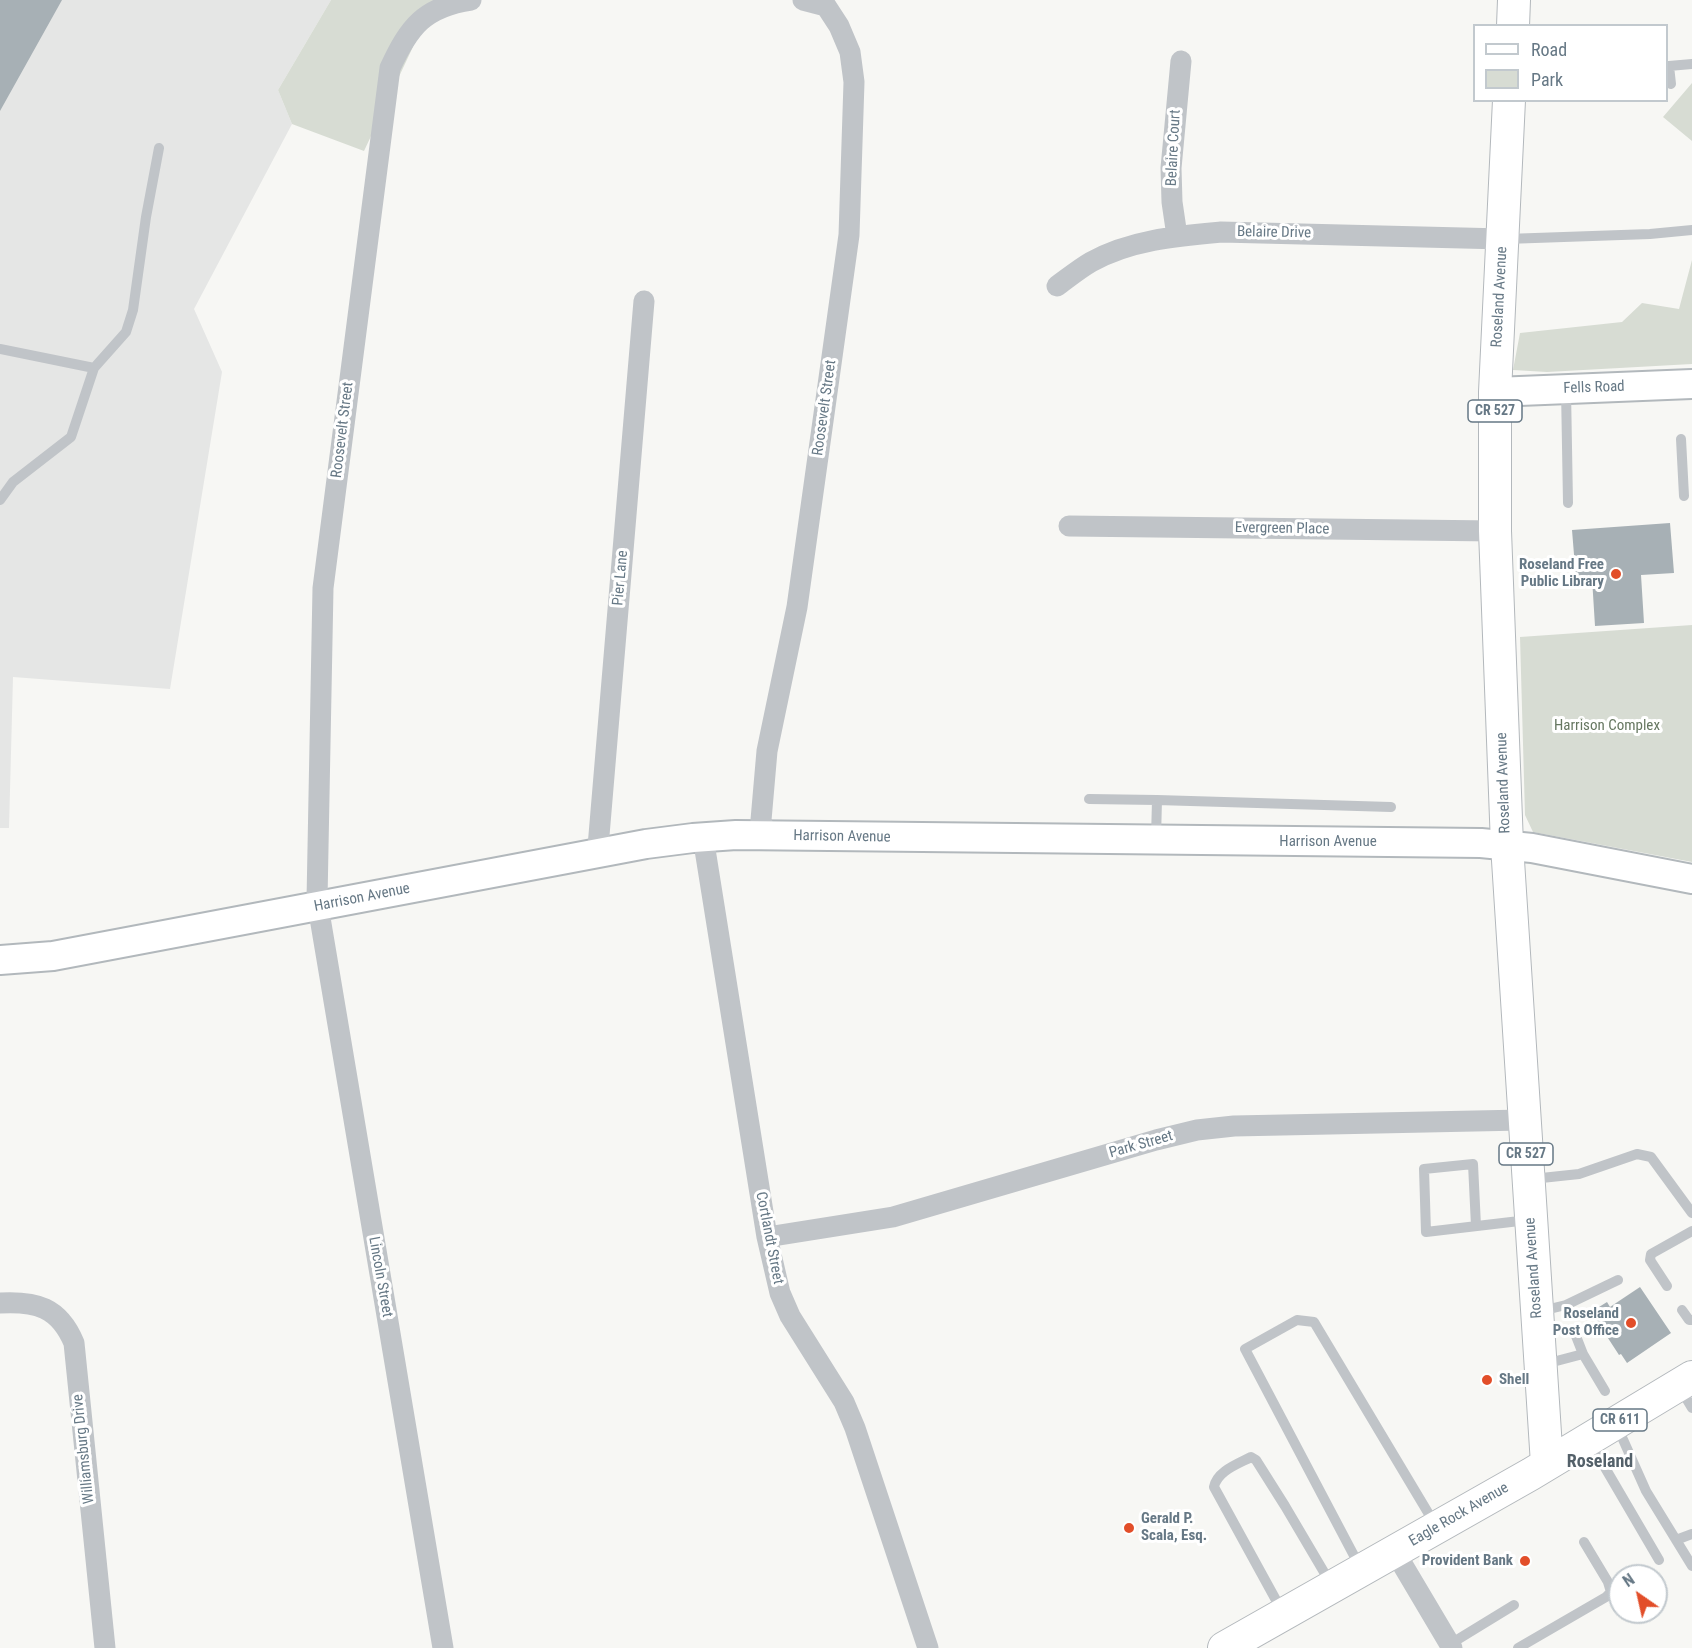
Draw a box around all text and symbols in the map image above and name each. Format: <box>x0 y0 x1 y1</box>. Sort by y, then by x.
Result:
legend <box>1473 24 1668 102</box>
text: Road <box>1531 39 1567 60</box>
text: Park <box>1531 69 1563 90</box>
street label: Belaire Court <box>1163 109 1185 187</box>
street label: Belaire Drive <box>1237 223 1311 243</box>
street label: Roseland Avenue <box>1488 246 1512 348</box>
street label: Roosevelt Street <box>809 359 841 457</box>
street label: Fells Road <box>1563 378 1625 398</box>
street label: Roosevelt Street <box>328 381 358 479</box>
road number: CR 527 <box>1468 400 1522 422</box>
street label: Evergreen Place <box>1235 519 1329 539</box>
street label: Pier Lane <box>610 550 632 606</box>
place label: Roseland Free Public Library <box>1519 556 1604 591</box>
marker: Roseland Free Public Library <box>1609 567 1623 581</box>
park label: Harrison Complex <box>1554 717 1660 735</box>
street label: Roseland Avenue <box>1493 732 1515 834</box>
street label: Harrison Avenue <box>793 827 891 847</box>
street label: Harrison Avenue <box>1279 833 1377 851</box>
street label: Harrison Avenue <box>313 880 411 916</box>
street label: Park Street <box>1107 1127 1175 1163</box>
road number: CR 527 <box>1499 1143 1553 1165</box>
street label: Cortlandt Street <box>751 1190 787 1286</box>
street label: Roseland Avenue <box>1521 1217 1547 1319</box>
street label: Lincoln Street <box>364 1235 396 1319</box>
place label: Roseland Post Office <box>1553 1305 1619 1340</box>
marker: Roseland Post Office <box>1624 1316 1638 1330</box>
place label: Shell <box>1499 1371 1529 1389</box>
marker: Shell <box>1480 1373 1494 1387</box>
street label: Williamsburg Drive <box>69 1393 99 1505</box>
road number: CR 611 <box>1593 1409 1647 1431</box>
district label: Roseland <box>1567 1451 1633 1473</box>
street label: Eagle Rock Avenue <box>1406 1479 1512 1551</box>
place label: Gerald P. Scala, Esq. <box>1141 1510 1207 1545</box>
marker: Gerald P. Scala, Esq. <box>1122 1521 1136 1535</box>
place label: Provident Bank <box>1422 1552 1513 1570</box>
marker: Provident Bank <box>1518 1554 1532 1568</box>
north arrow <box>1608 1564 1668 1624</box>
text: N <box>1619 1570 1638 1591</box>

